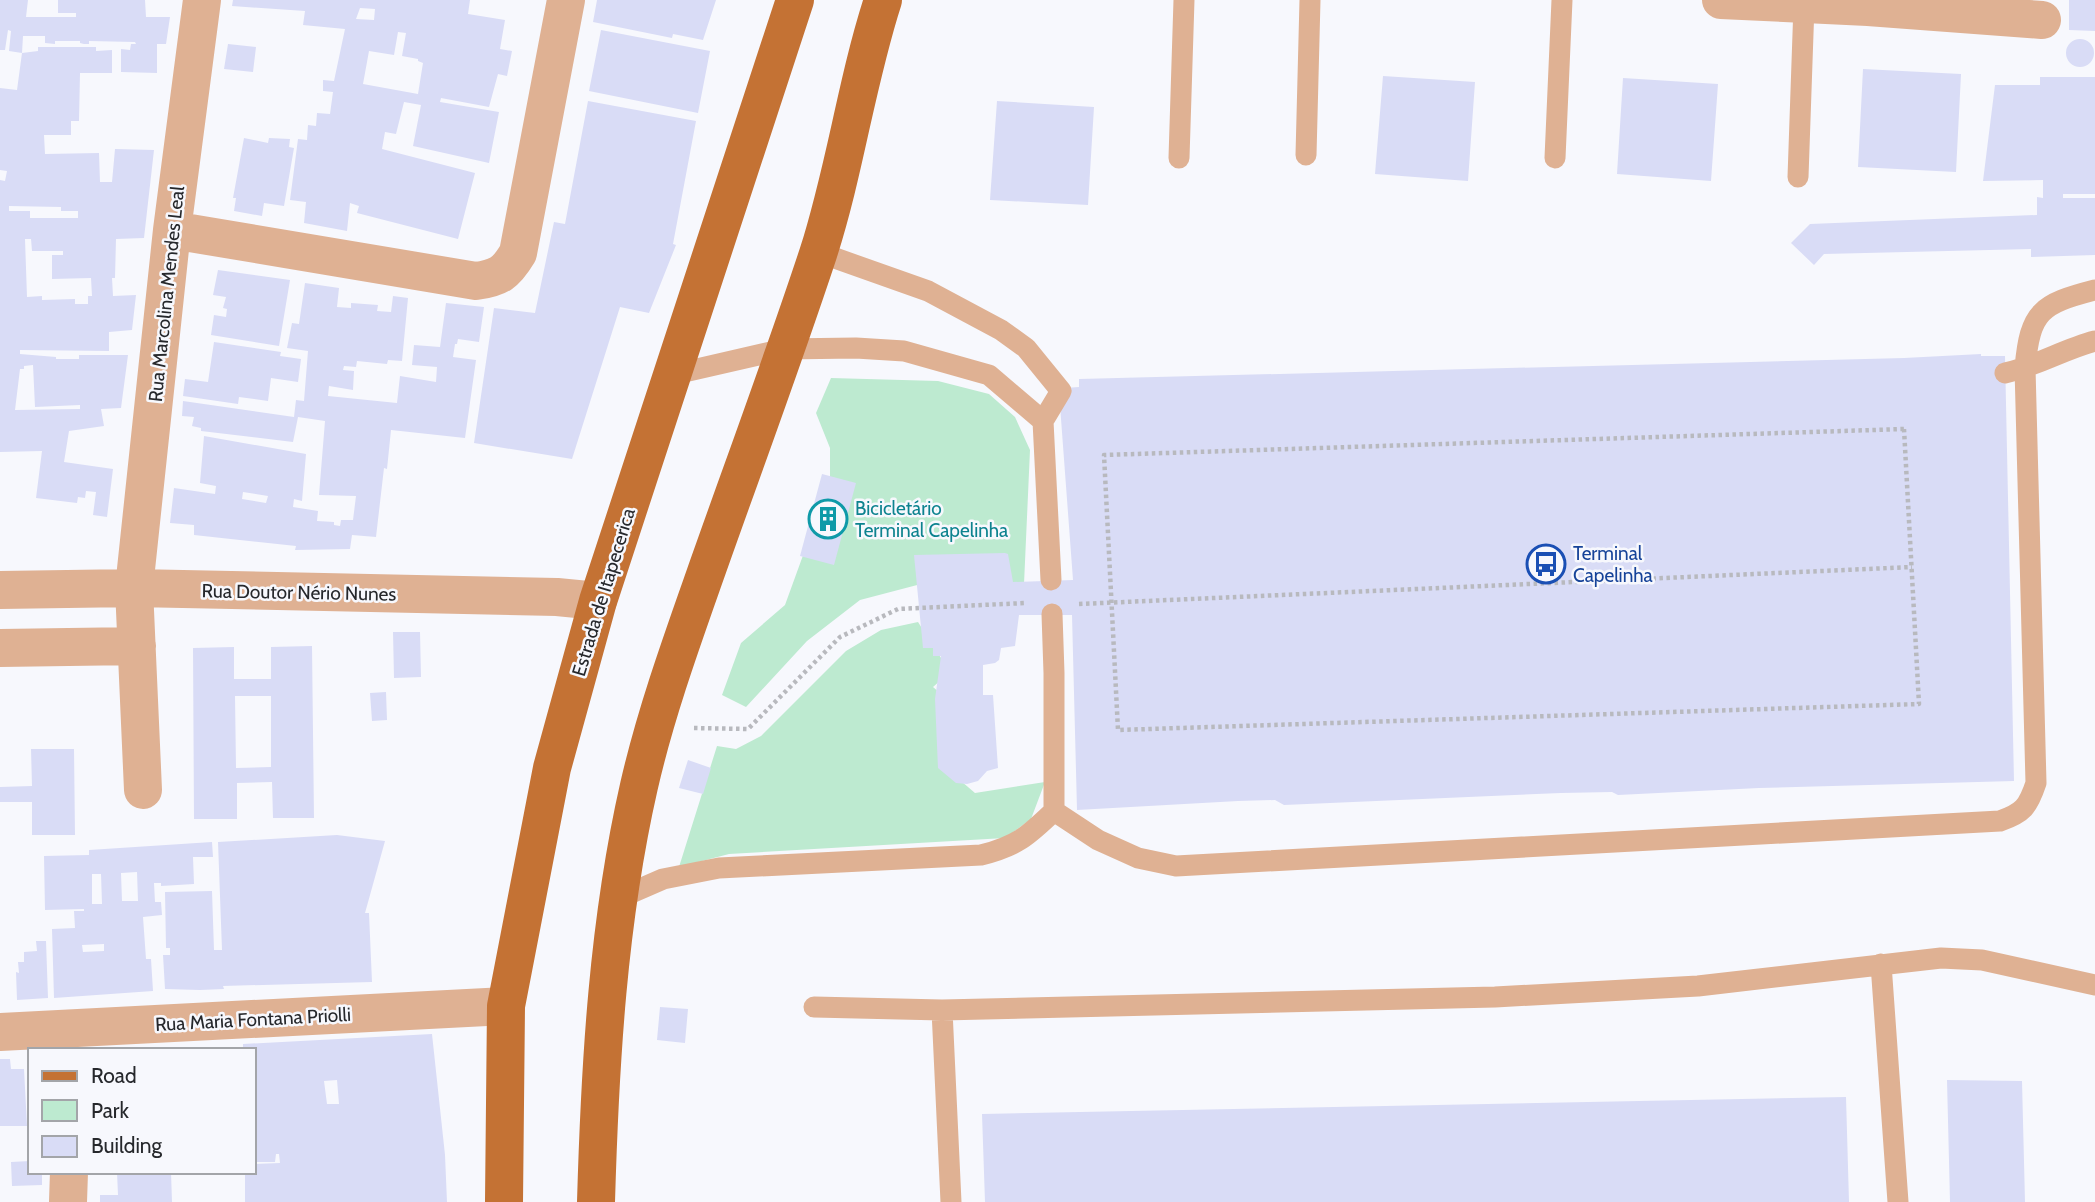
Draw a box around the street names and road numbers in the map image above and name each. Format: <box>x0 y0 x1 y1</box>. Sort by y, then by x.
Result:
street label: Rua Marcolina Mendes Leal <box>144 185 189 403</box>
street label: Estrada de Itapecerica <box>567 505 640 679</box>
street label: Rua Doutor Nério Nunes <box>201 579 397 606</box>
street label: Rua Maria Fontana Priolli <box>154 1003 352 1036</box>

